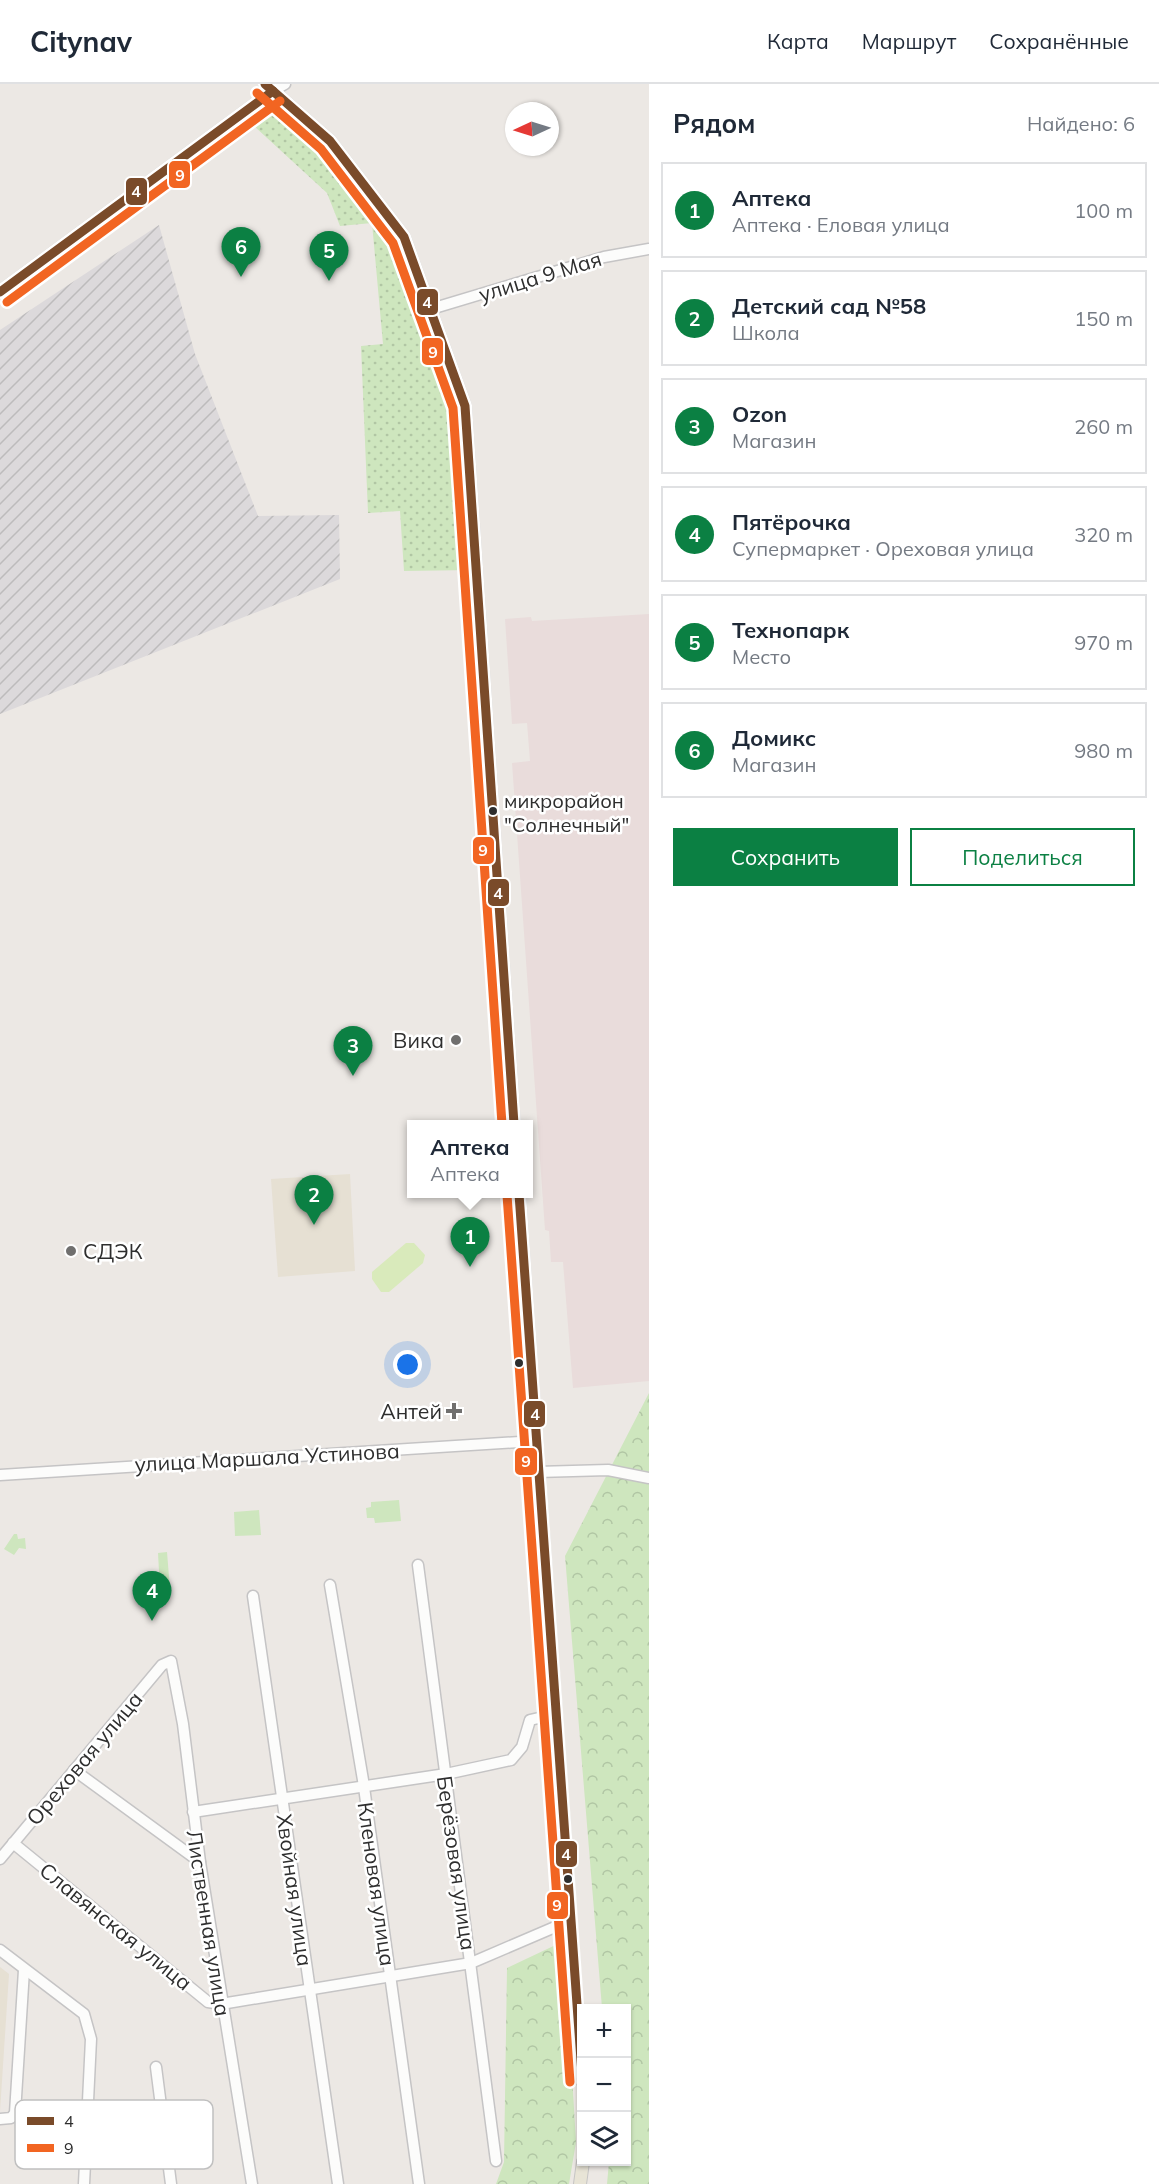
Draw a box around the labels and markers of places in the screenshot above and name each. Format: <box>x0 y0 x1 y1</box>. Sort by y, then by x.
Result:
pin: 6 <box>222 228 260 277</box>
pin: 5 <box>310 232 348 281</box>
place label: микрорайон "Солнечный" <box>504 788 629 837</box>
marker: микрорайон "Солнечный" <box>487 805 499 817</box>
pin: 3 <box>334 1026 372 1076</box>
place label: Вика <box>393 1027 444 1053</box>
marker: Вика <box>449 1033 463 1047</box>
pin: 2 <box>294 1176 334 1225</box>
pin: 1 <box>450 1218 490 1267</box>
place label: СДЭК <box>83 1238 143 1264</box>
marker: СДЭК <box>64 1244 78 1258</box>
unlabelled marker <box>513 1357 525 1369</box>
place label: Антей <box>380 1398 442 1424</box>
marker: Антей <box>447 1404 461 1418</box>
pin: 4 <box>132 1572 172 1621</box>
unlabelled marker <box>562 1873 574 1885</box>

